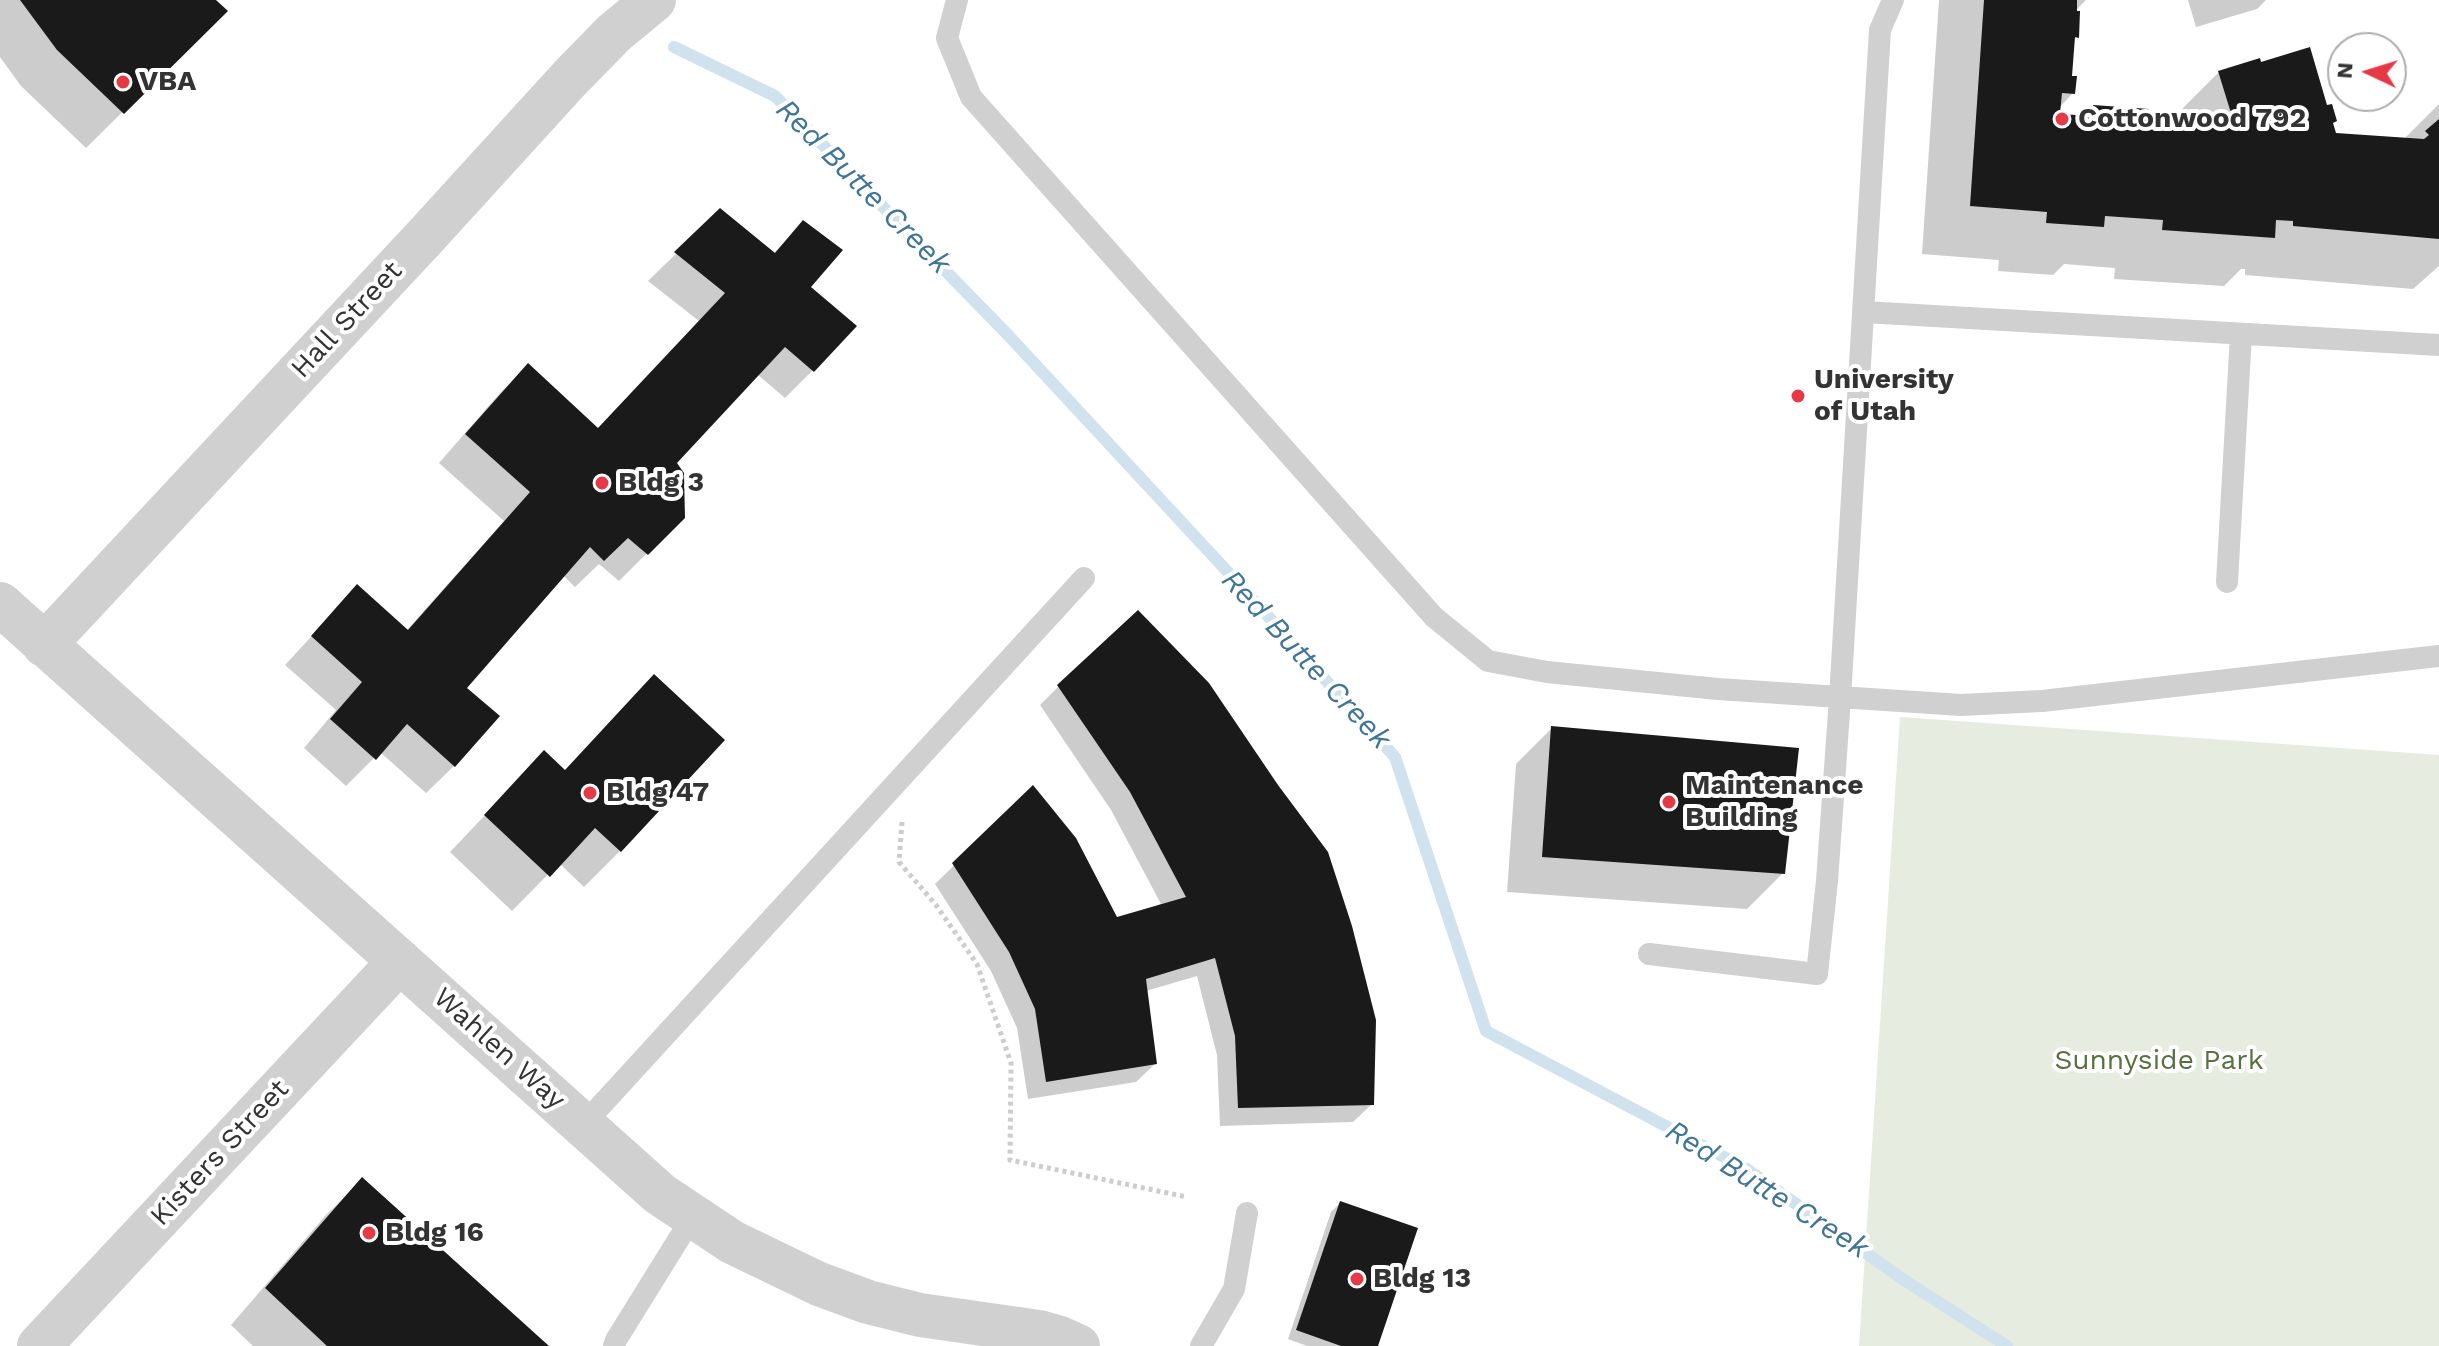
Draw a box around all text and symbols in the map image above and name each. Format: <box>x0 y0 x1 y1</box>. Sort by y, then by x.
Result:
north arrow <box>2327 32 2407 112</box>
text: N <box>2332 61 2358 79</box>
place label: VBA <box>139 65 196 99</box>
marker: VBA <box>114 73 132 91</box>
water label: Red Butte Creek <box>768 92 958 282</box>
place label: Cottonwood 792 <box>2078 102 2306 136</box>
marker: Cottonwood 792 <box>2053 110 2071 128</box>
street label: Hall Street <box>285 255 409 385</box>
place label: University of Utah <box>1814 363 1954 429</box>
marker: University of Utah <box>1789 387 1807 405</box>
place label: Bldg 3 <box>618 466 704 500</box>
marker: Bldg 3 <box>593 474 611 492</box>
water label: Red Butte Creek <box>1214 563 1398 757</box>
place label: Maintenance Building <box>1685 769 1864 835</box>
place label: Bldg 47 <box>606 776 709 810</box>
marker: Bldg 47 <box>581 784 599 802</box>
marker: Maintenance Building <box>1660 793 1678 811</box>
street label: Wahlen Way <box>426 981 572 1117</box>
park label: Sunnyside Park <box>2054 1044 2264 1078</box>
street label: Kisters Street <box>144 1073 296 1233</box>
water label: Red Butte Creek <box>1659 1113 1875 1267</box>
place label: Bldg 16 <box>385 1216 484 1250</box>
marker: Bldg 16 <box>360 1224 378 1242</box>
place label: Bldg 13 <box>1373 1262 1471 1296</box>
marker: Bldg 13 <box>1348 1270 1366 1288</box>

